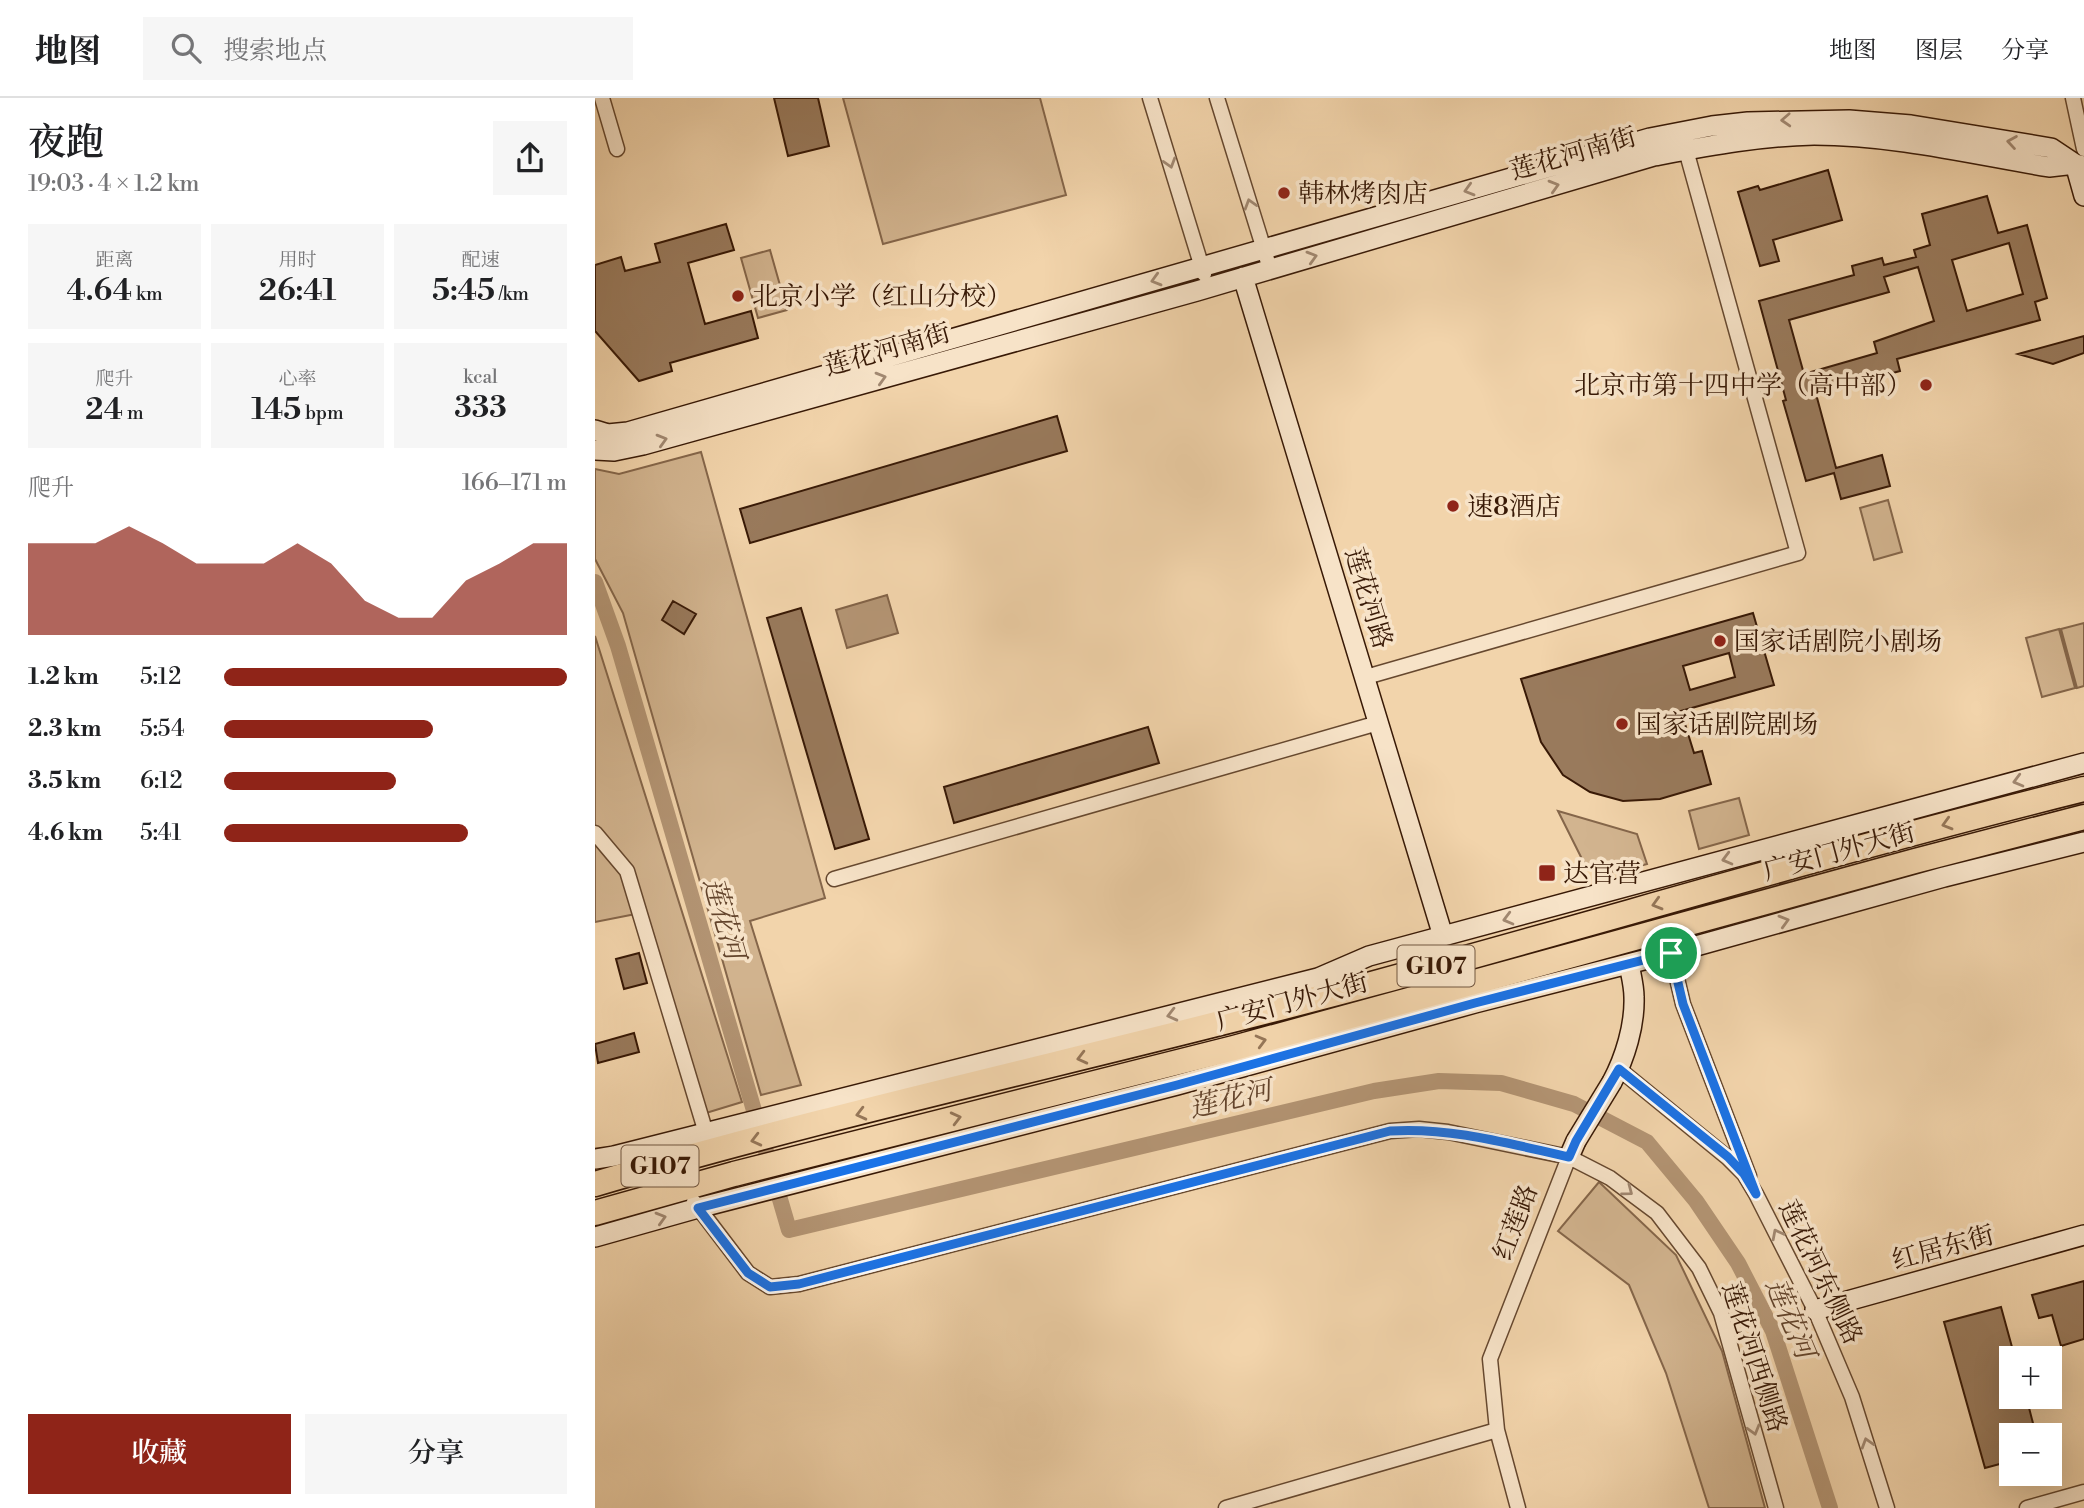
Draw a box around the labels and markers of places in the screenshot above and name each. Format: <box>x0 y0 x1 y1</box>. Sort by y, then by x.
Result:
place label: 韩林烤肉店 <box>1298 178 1428 210</box>
marker: 韩林烤肉店 <box>1276 185 1292 201</box>
place label: 北京小学（红山分校） <box>752 281 1012 313</box>
marker: 北京小学（红山分校） <box>730 288 746 304</box>
place label: 北京市第十四中学（高中部） <box>1574 370 1912 402</box>
marker: 北京市第十四中学（高中部） <box>1918 377 1934 393</box>
place label: 速8酒店 <box>1467 491 1561 523</box>
marker: 速8酒店 <box>1445 498 1461 514</box>
place label: 国家话剧院小剧场 <box>1734 626 1942 658</box>
marker: 国家话剧院小剧场 <box>1712 633 1728 649</box>
place label: 国家话剧院剧场 <box>1636 709 1818 741</box>
marker: 国家话剧院剧场 <box>1614 716 1630 732</box>
place label: 达官营 <box>1563 858 1641 890</box>
marker: 达官营 <box>1537 863 1557 883</box>
pin <box>1641 923 1701 983</box>

